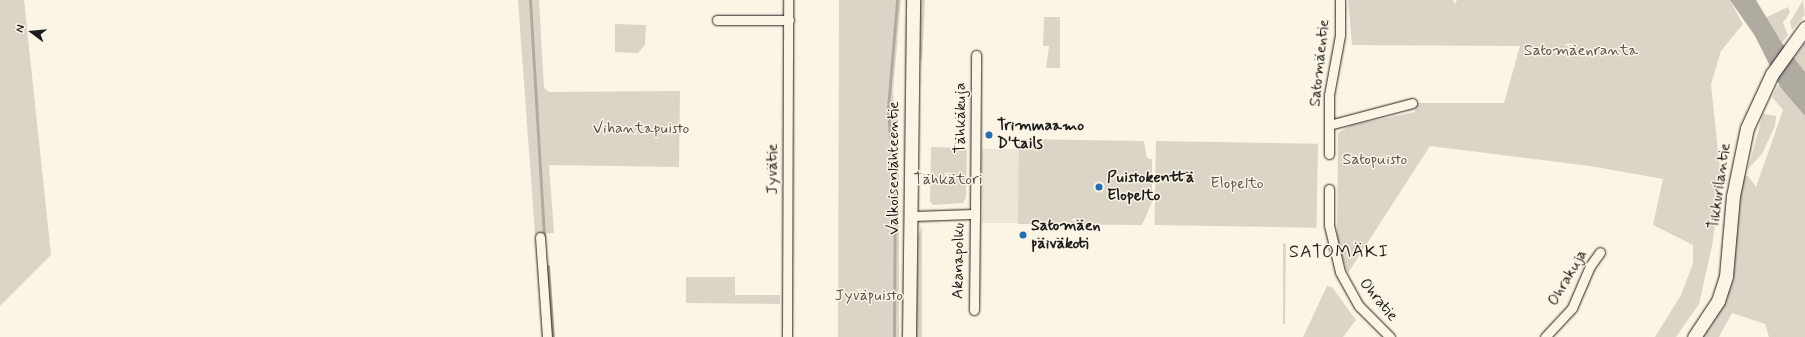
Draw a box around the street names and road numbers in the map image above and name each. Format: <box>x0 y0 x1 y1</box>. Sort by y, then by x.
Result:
street label: Satomäentie <box>1306 18 1334 108</box>
street label: Tähkäkuja <box>951 83 971 153</box>
street label: Valkoisenlähteentie <box>884 101 904 235</box>
street label: Tikkurilantie <box>1704 142 1736 230</box>
street label: Jyvätie <box>763 143 783 195</box>
street label: Akanapolku <box>949 223 969 299</box>
street label: Ohrakuja <box>1544 246 1592 310</box>
street label: Ohratie <box>1354 275 1402 325</box>

